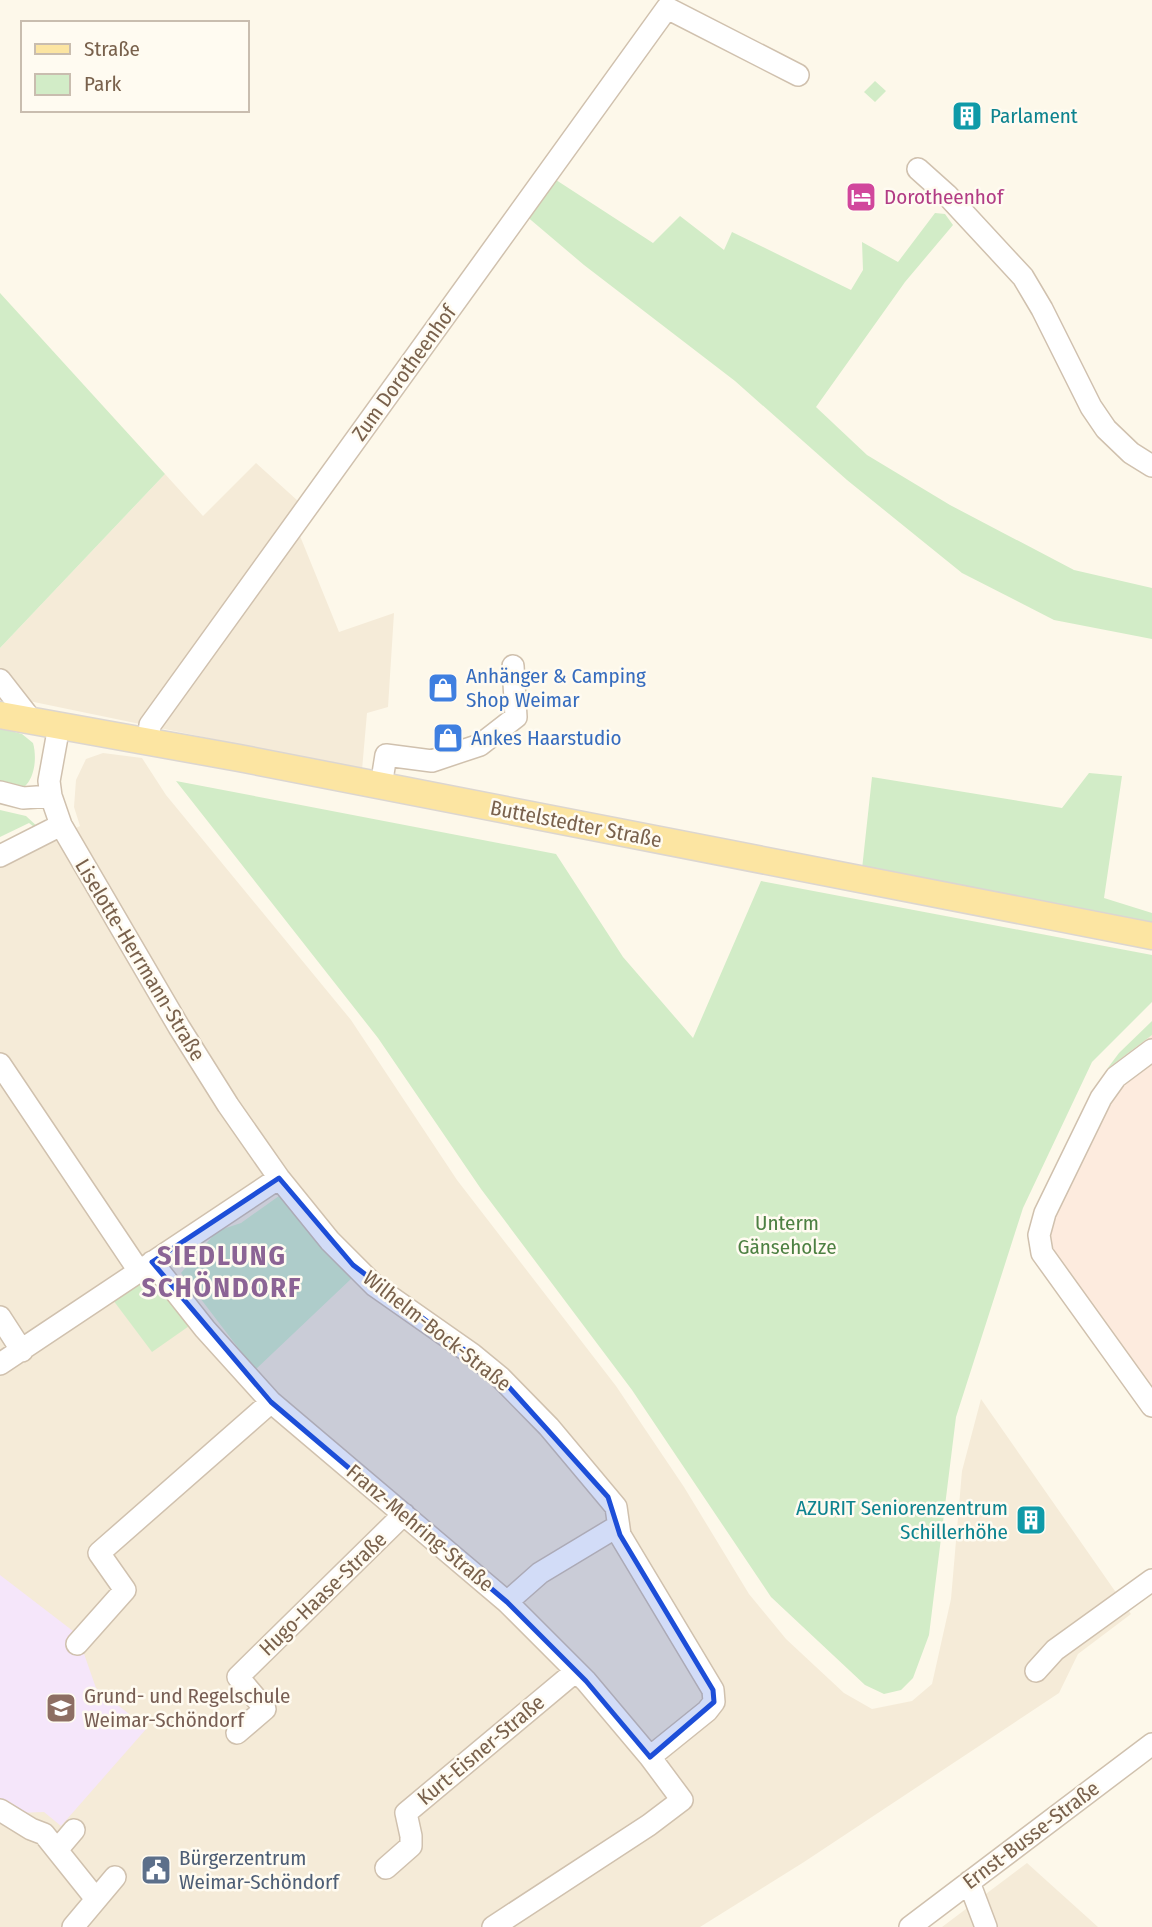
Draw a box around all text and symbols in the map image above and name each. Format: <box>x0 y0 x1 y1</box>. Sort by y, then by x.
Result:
legend <box>21 21 248 112</box>
text: Straße <box>84 36 140 62</box>
text: Park <box>84 71 122 97</box>
building icon: Parlament <box>950 99 984 133</box>
place label: Parlament <box>990 103 1078 129</box>
hotel icon: Dorotheenhof <box>844 180 878 214</box>
place label: Dorotheenhof <box>884 184 1005 210</box>
street label: Zum Dorotheenhof <box>346 299 463 446</box>
place label: Anhänger & Camping Shop Weimar <box>466 663 646 713</box>
shop icon: Anhänger & Camping Shop Weimar <box>426 671 460 705</box>
shop icon: Ankes Haarstudio <box>431 721 465 755</box>
place label: Ankes Haarstudio <box>471 725 622 751</box>
street label: Buttelstedter Straße <box>488 795 664 853</box>
street label: Liselotte-Herrmann-Straße <box>69 854 211 1066</box>
park label: Unterm Gänseholze <box>737 1210 837 1260</box>
district label: SIEDLUNG SCHÖNDORF <box>142 1239 302 1304</box>
street label: Wilhelm-Bock-Straße <box>358 1265 516 1397</box>
street label: Franz-Mehring-Straße <box>341 1459 499 1597</box>
place label: AZURIT Seniorenzentrum Schillerhöhe <box>796 1495 1008 1545</box>
building icon: AZURIT Seniorenzentrum Schillerhöhe <box>1014 1503 1048 1537</box>
street label: Hugo-Haase-Straße <box>254 1527 392 1661</box>
place label: Grund- und Regelschule Weimar-Schöndorf <box>84 1683 290 1733</box>
street label: Kurt-Eisner-Straße <box>412 1689 550 1811</box>
school or university icon: Grund- und Regelschule Weimar-Schöndorf <box>44 1691 78 1725</box>
street label: Ernst-Busse-Straße <box>958 1775 1104 1895</box>
place label: Bürgerzentrum Weimar-Schöndorf <box>179 1845 340 1895</box>
public building icon: Bürgerzentrum Weimar-Schöndorf <box>139 1853 173 1887</box>

